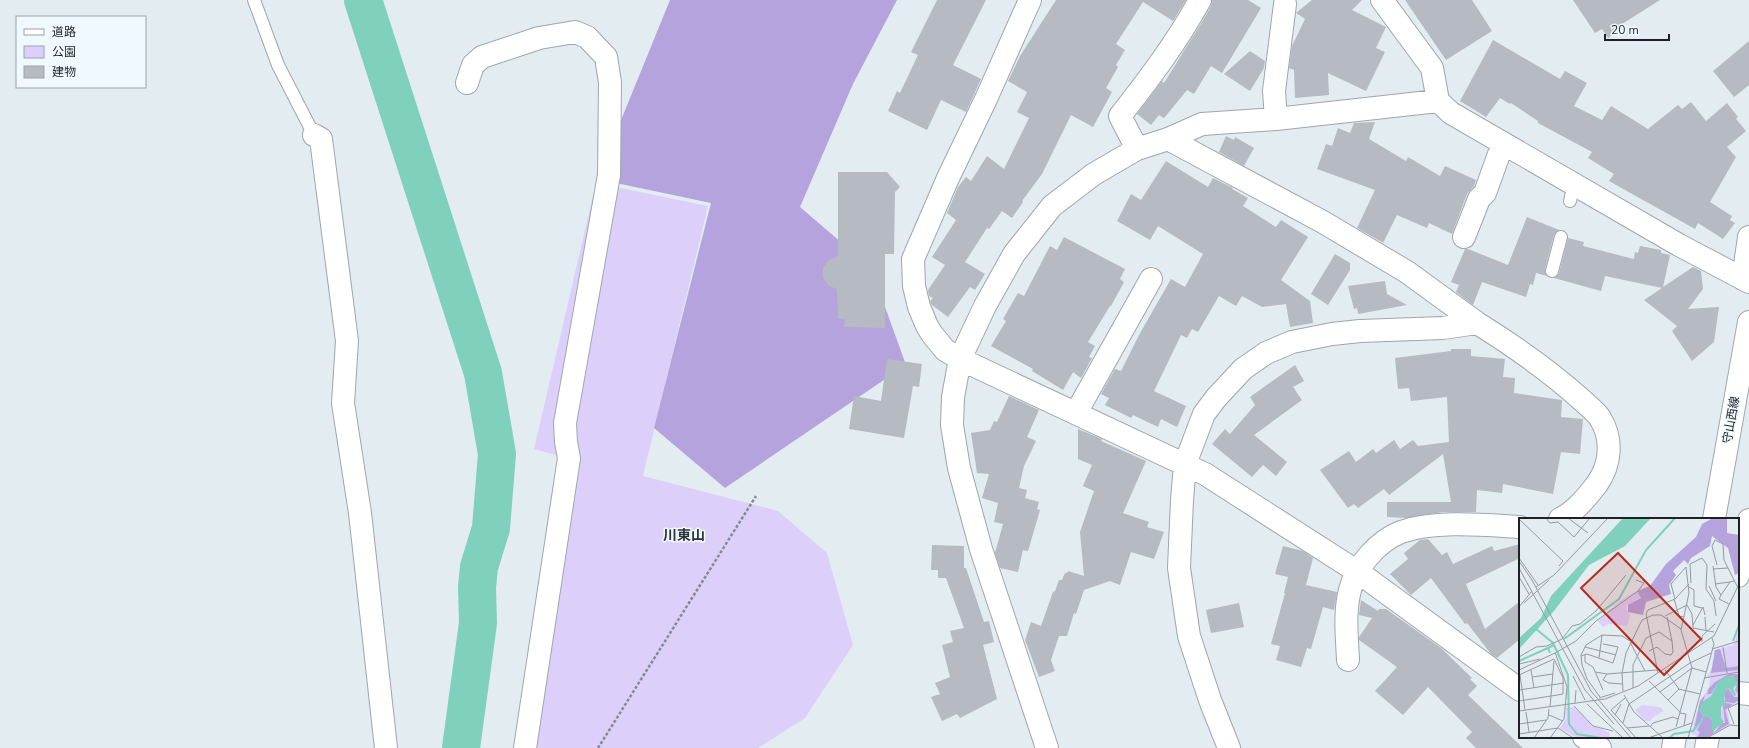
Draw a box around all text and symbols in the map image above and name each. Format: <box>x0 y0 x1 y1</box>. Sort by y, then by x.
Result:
legend <box>16 16 146 88</box>
scale bar <box>1605 16 1669 42</box>
text: 20 m <box>1611 22 1639 38</box>
text: 道路 <box>52 24 76 40</box>
text: 公園 <box>52 44 76 60</box>
text: 建物 <box>52 64 76 80</box>
street label: 守山西線 <box>1719 395 1743 445</box>
inset map <box>1519 518 1739 738</box>
district label: 川東山 <box>663 526 705 545</box>

